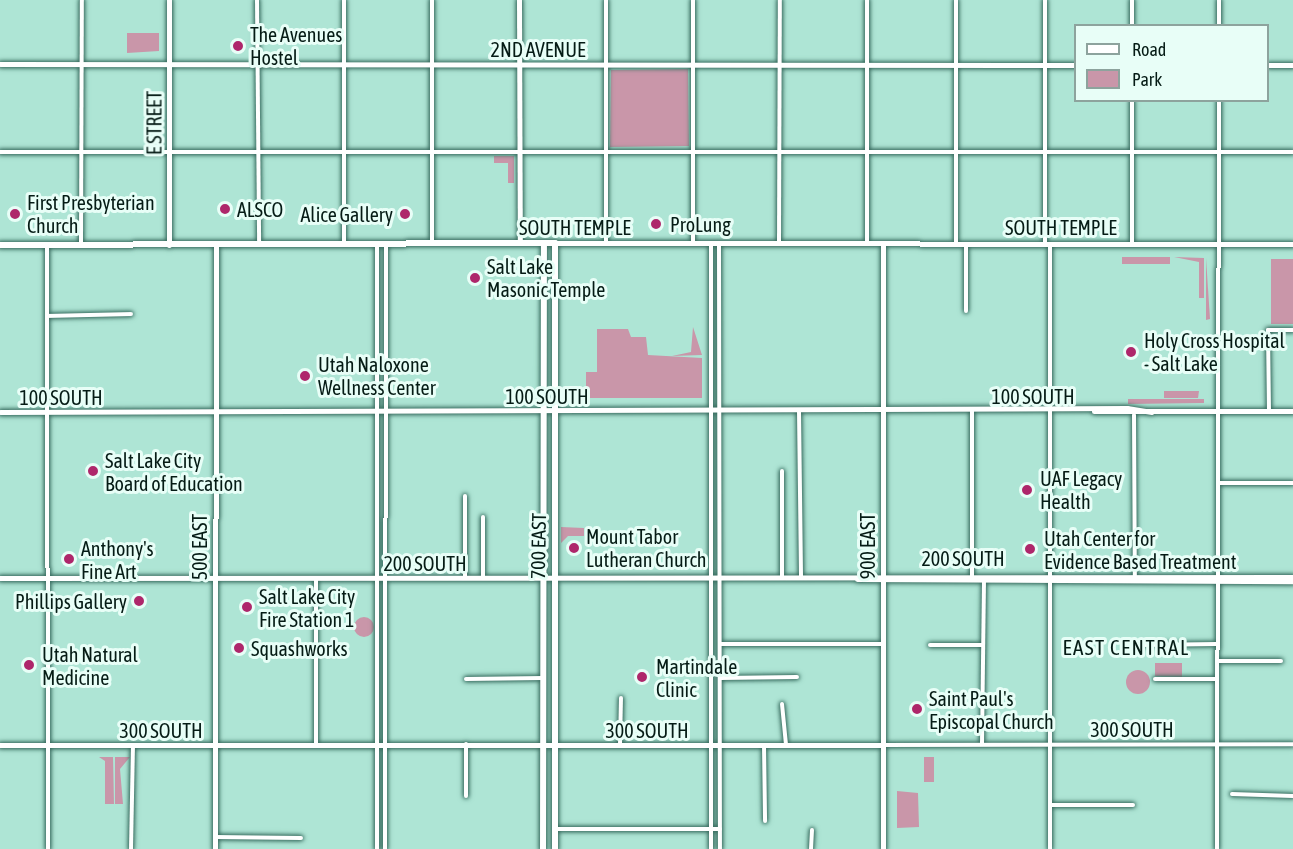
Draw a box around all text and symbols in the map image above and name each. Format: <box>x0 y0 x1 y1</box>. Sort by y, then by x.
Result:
place label: The Avenues Hostel <box>250 22 342 69</box>
legend <box>1074 24 1269 102</box>
street label: 2ND AVENUE <box>491 37 585 61</box>
marker: The Avenues Hostel <box>231 39 245 53</box>
text: Road <box>1132 39 1166 60</box>
text: Park <box>1132 69 1162 90</box>
street label: E STREET <box>142 91 166 155</box>
place label: First Presbyterian Church <box>27 190 155 237</box>
place label: ALSCO <box>237 197 283 221</box>
marker: ALSCO <box>218 202 232 216</box>
place label: Alice Gallery <box>301 202 393 226</box>
marker: First Presbyterian Church <box>8 207 22 221</box>
marker: Alice Gallery <box>398 207 412 221</box>
place label: ProLung <box>670 212 731 236</box>
street label: SOUTH TEMPLE <box>519 215 631 239</box>
marker: ProLung <box>647 215 665 233</box>
street label: SOUTH TEMPLE <box>1005 215 1117 239</box>
place label: Salt Lake Masonic Temple <box>487 254 605 301</box>
marker: Salt Lake Masonic Temple <box>468 271 482 285</box>
place label: Holy Cross Hospital - Salt Lake <box>1144 328 1285 375</box>
marker: Holy Cross Hospital - Salt Lake <box>1122 343 1140 361</box>
place label: Utah Naloxone Wellness Center <box>318 352 436 399</box>
marker: Utah Naloxone Wellness Center <box>296 367 314 385</box>
street label: 100 SOUTH <box>505 384 589 408</box>
street label: 100 SOUTH <box>991 384 1075 408</box>
street label: 100 SOUTH <box>19 385 103 409</box>
place label: Salt Lake City Board of Education <box>105 448 243 495</box>
marker: Salt Lake City Board of Education <box>86 464 100 478</box>
place label: UAF Legacy Health <box>1040 466 1122 513</box>
marker: UAF Legacy Health <box>1018 481 1036 499</box>
street label: 700 EAST <box>525 513 551 579</box>
street label: 900 EAST <box>855 513 879 579</box>
street label: 500 EAST <box>187 514 211 580</box>
place label: Mount Tabor Lutheran Church <box>586 524 707 571</box>
place label: Utah Center for Evidence Based Treatment <box>1044 526 1236 573</box>
place label: Anthony's Fine Art <box>81 536 154 583</box>
marker: Utah Center for Evidence Based Treatment <box>1021 540 1039 558</box>
marker: Mount Tabor Lutheran Church <box>567 541 581 555</box>
street label: 200 SOUTH <box>921 546 1005 570</box>
street label: 200 SOUTH <box>383 551 467 575</box>
marker: Anthony's Fine Art <box>62 552 76 566</box>
place label: Salt Lake City Fire Station 1 <box>259 584 355 631</box>
place label: Phillips Gallery <box>15 589 127 613</box>
marker: Phillips Gallery <box>132 594 146 608</box>
marker: Salt Lake City Fire Station 1 <box>240 600 254 614</box>
district label: EAST CENTRAL <box>1062 634 1190 660</box>
place label: Squashworks <box>251 636 347 660</box>
marker: Squashworks <box>232 641 246 655</box>
place label: Utah Natural Medicine <box>42 642 138 689</box>
place label: Martindale Clinic <box>656 654 737 701</box>
marker: Utah Natural Medicine <box>20 656 38 674</box>
marker: Martindale Clinic <box>633 668 651 686</box>
place label: Saint Paul's Episcopal Church <box>929 686 1054 733</box>
marker: Saint Paul's Episcopal Church <box>910 702 924 716</box>
street label: 300 SOUTH <box>1090 717 1174 741</box>
street label: 300 SOUTH <box>119 718 203 742</box>
street label: 300 SOUTH <box>605 718 689 742</box>

